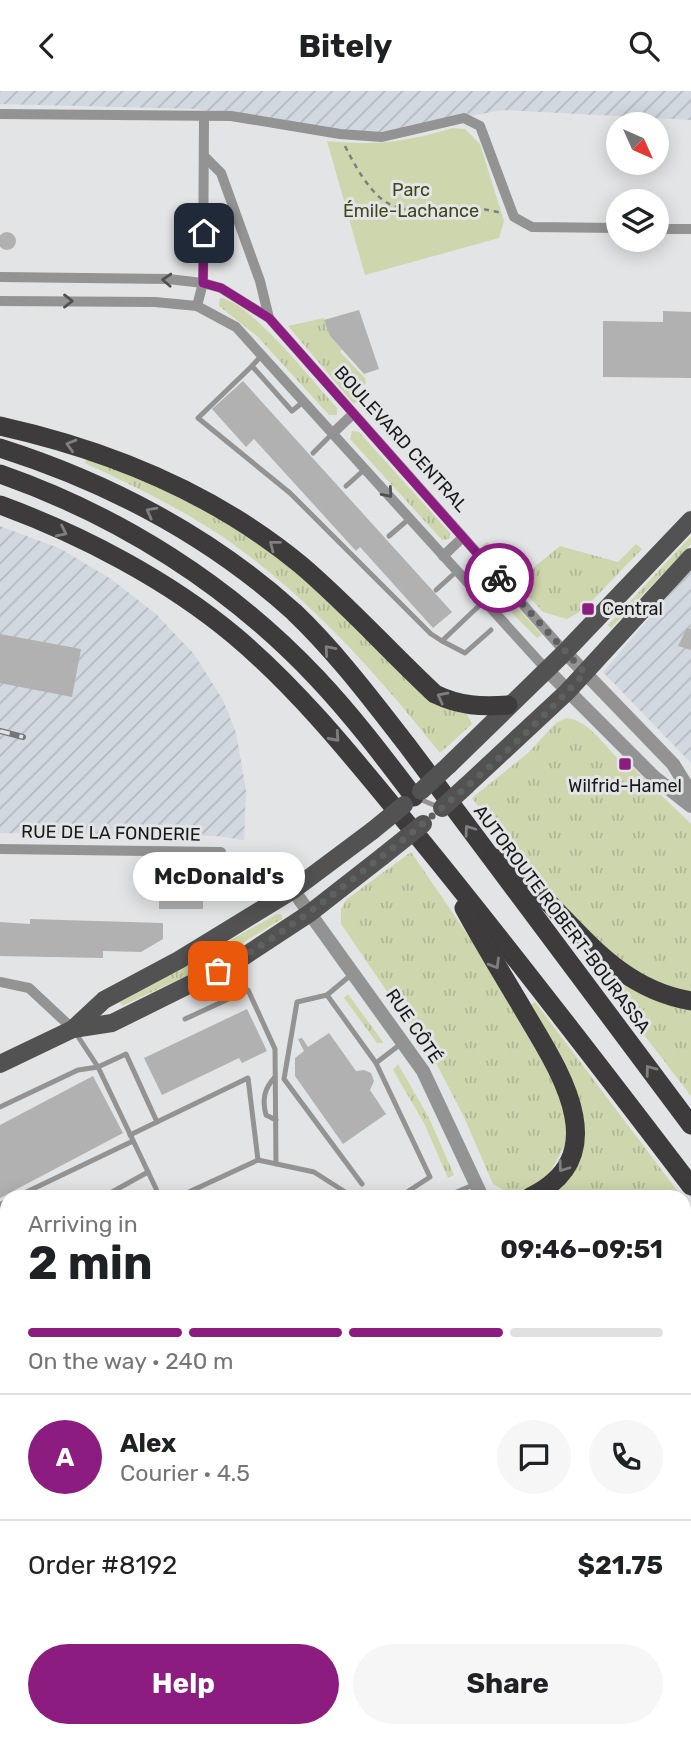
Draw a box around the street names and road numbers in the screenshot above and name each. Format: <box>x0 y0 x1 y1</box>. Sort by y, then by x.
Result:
street label: BOULEVARD CENTRAL <box>330 361 472 517</box>
street label: AUTOROUTE ROBERT-BOURASSA <box>469 800 655 1038</box>
street label: RUE DE LA FONDERIE <box>21 820 201 846</box>
street label: RUE CÔTÉ <box>381 985 447 1067</box>

